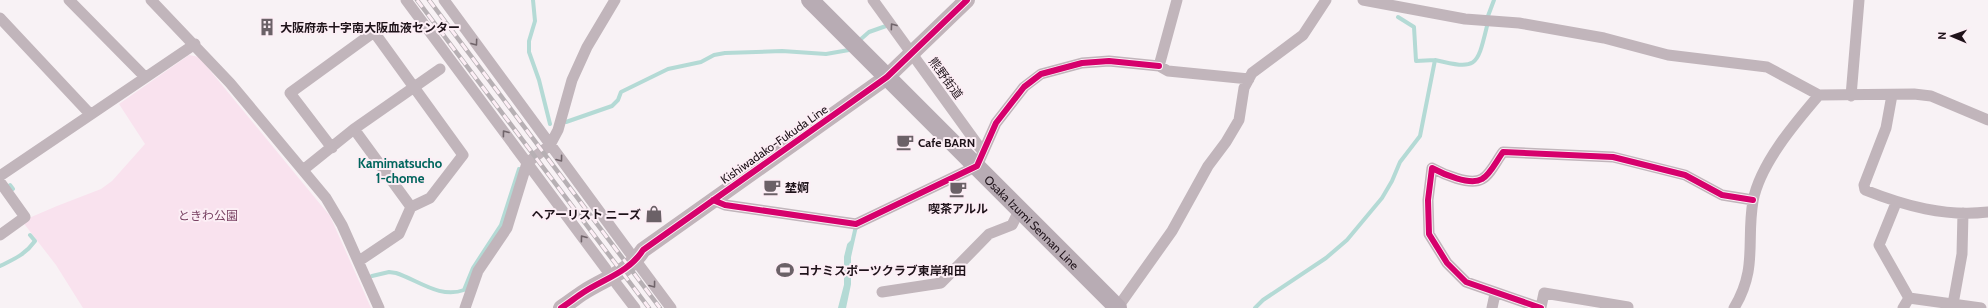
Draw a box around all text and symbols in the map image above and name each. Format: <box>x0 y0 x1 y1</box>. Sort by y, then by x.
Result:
north arrow <box>1932 16 1972 56</box>
building icon: 大阪府赤十字南大阪血液センター <box>257 17 277 37</box>
place label: 大阪府赤十字南大阪血液センター <box>280 20 460 35</box>
one-way arrow <box>891 24 898 31</box>
text: N <box>1935 32 1949 40</box>
one-way arrow <box>470 38 477 45</box>
street label: 熊野街道 <box>926 54 966 102</box>
street label: Kishiwadako-Fukuda Line <box>717 101 831 187</box>
one-way arrow <box>503 131 510 138</box>
cafe icon: Cafe BARN <box>895 132 915 152</box>
place label: Cafe BARN <box>918 135 975 150</box>
district label: Kamimatsucho 1-chome <box>358 155 443 186</box>
one-way arrow <box>555 155 563 162</box>
street label: Osaka Izumi Sennan Line <box>982 172 1082 272</box>
cafe icon: 埜婀 <box>762 177 782 197</box>
cafe icon: 喫茶アルル <box>948 179 968 199</box>
place label: 埜婀 <box>785 180 809 195</box>
place label: 喫茶アルル <box>928 201 988 216</box>
shop icon: ヘアーリスト ニーズ <box>644 204 664 224</box>
place label: ヘアーリスト ニーズ <box>532 207 641 222</box>
park label: ときわ公園 <box>178 208 238 223</box>
one-way arrow <box>580 235 587 242</box>
sports icon: コナミスポーツクラブ東岸和田 <box>775 260 795 280</box>
place label: コナミスポーツクラブ東岸和田 <box>798 263 966 278</box>
one-way arrow <box>649 280 656 287</box>

